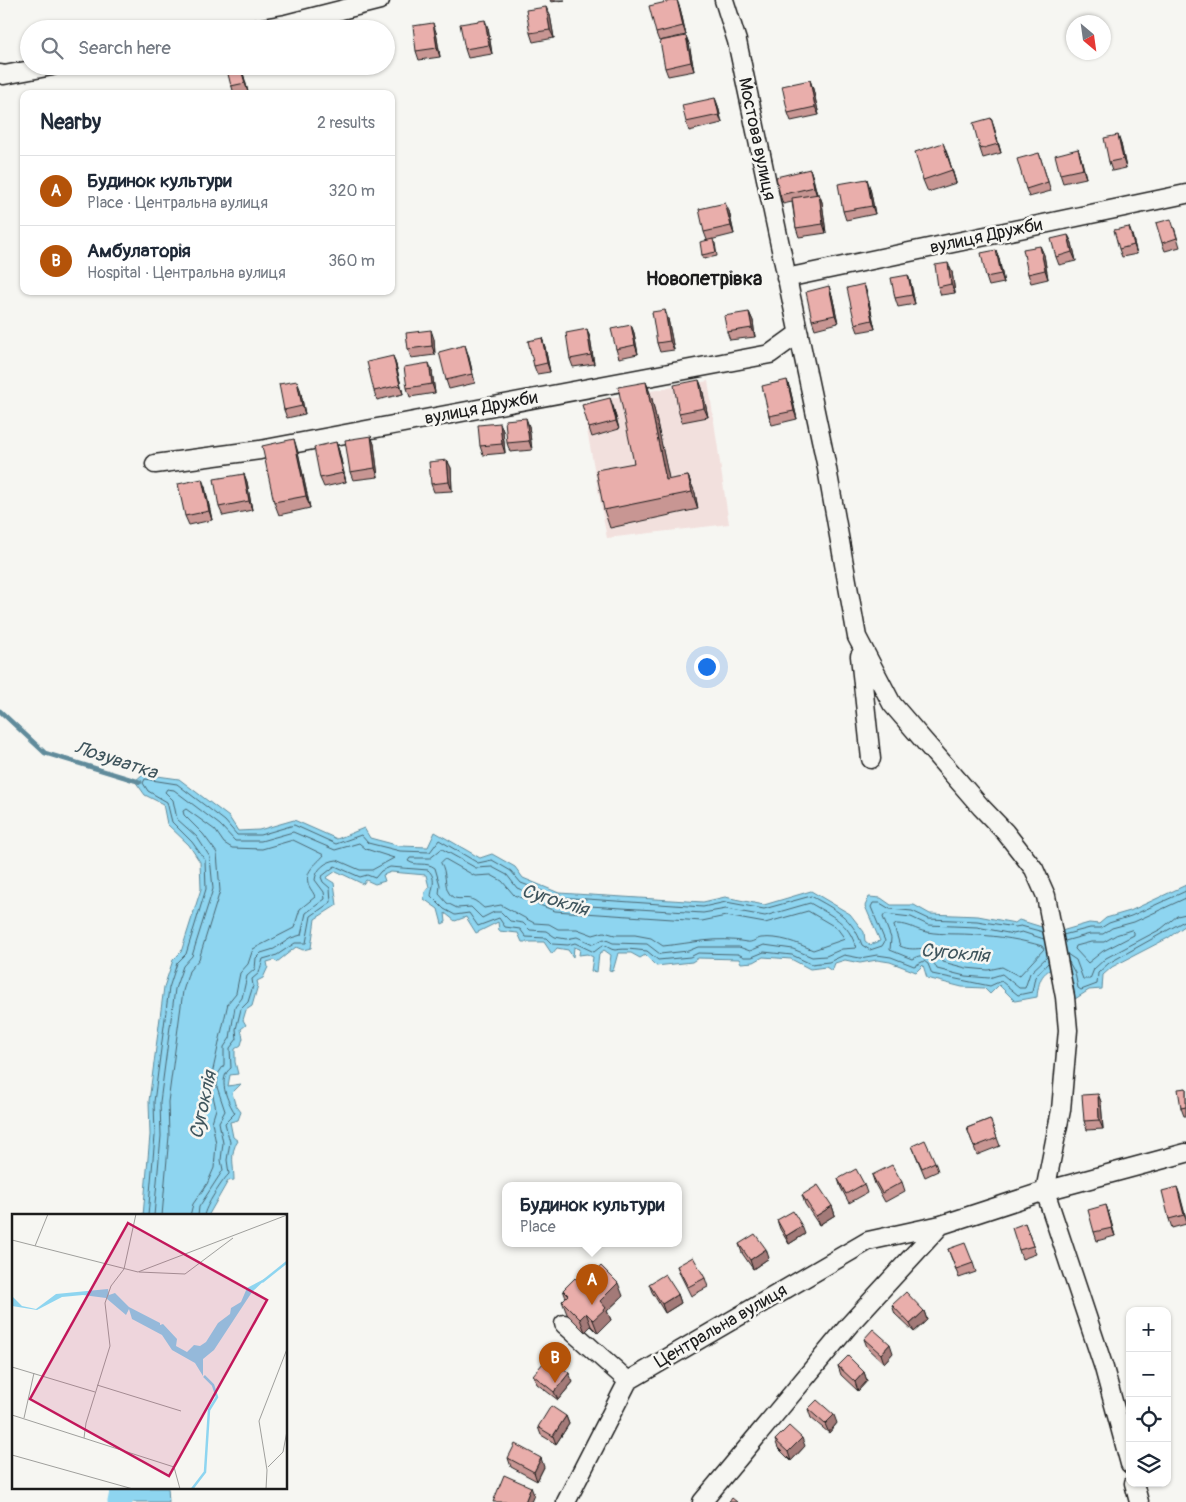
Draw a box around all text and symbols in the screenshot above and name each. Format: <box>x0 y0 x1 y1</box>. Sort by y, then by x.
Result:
north arrow <box>1066 15 1111 60</box>
search box <box>20 20 395 75</box>
icon: search <box>38 34 66 62</box>
text: Search here <box>78 36 171 60</box>
street label: Мостова вулиця <box>733 75 781 203</box>
text: Nearby <box>40 109 101 136</box>
text: 2 results <box>317 113 375 133</box>
text: Будинок культури <box>87 169 232 193</box>
text: A <box>51 181 61 201</box>
text: 320 m <box>329 181 375 201</box>
text: Place · Центральна вулиця <box>87 193 268 213</box>
street label: вулиця Дружби <box>928 213 1044 259</box>
text: Амбулаторія <box>87 239 191 263</box>
text: B <box>51 251 61 271</box>
text: 360 m <box>328 251 375 271</box>
text: Hospital · Центральна вулиця <box>87 263 286 283</box>
district label: Новопетрівка <box>646 266 762 291</box>
street label: вулиця Дружби <box>423 386 539 430</box>
your location <box>694 654 720 680</box>
water label: Лозуватка <box>72 735 161 785</box>
water label: Сугоклія <box>519 878 593 922</box>
water label: Сугоклія <box>920 938 992 968</box>
water label: Сугоклія <box>184 1067 222 1141</box>
popup <box>502 1182 682 1247</box>
text: Будинок культури <box>520 1193 664 1217</box>
inset map <box>12 1214 288 1490</box>
text: Place <box>520 1217 556 1237</box>
pin: A <box>576 1264 608 1305</box>
street label: Центральна вулиця <box>651 1279 791 1373</box>
map controls <box>1126 1307 1171 1487</box>
button: + <box>1126 1307 1171 1352</box>
pin: B <box>539 1342 571 1383</box>
button: − <box>1126 1352 1171 1397</box>
button: locate <box>1126 1397 1171 1442</box>
button: layers <box>1126 1442 1171 1487</box>

